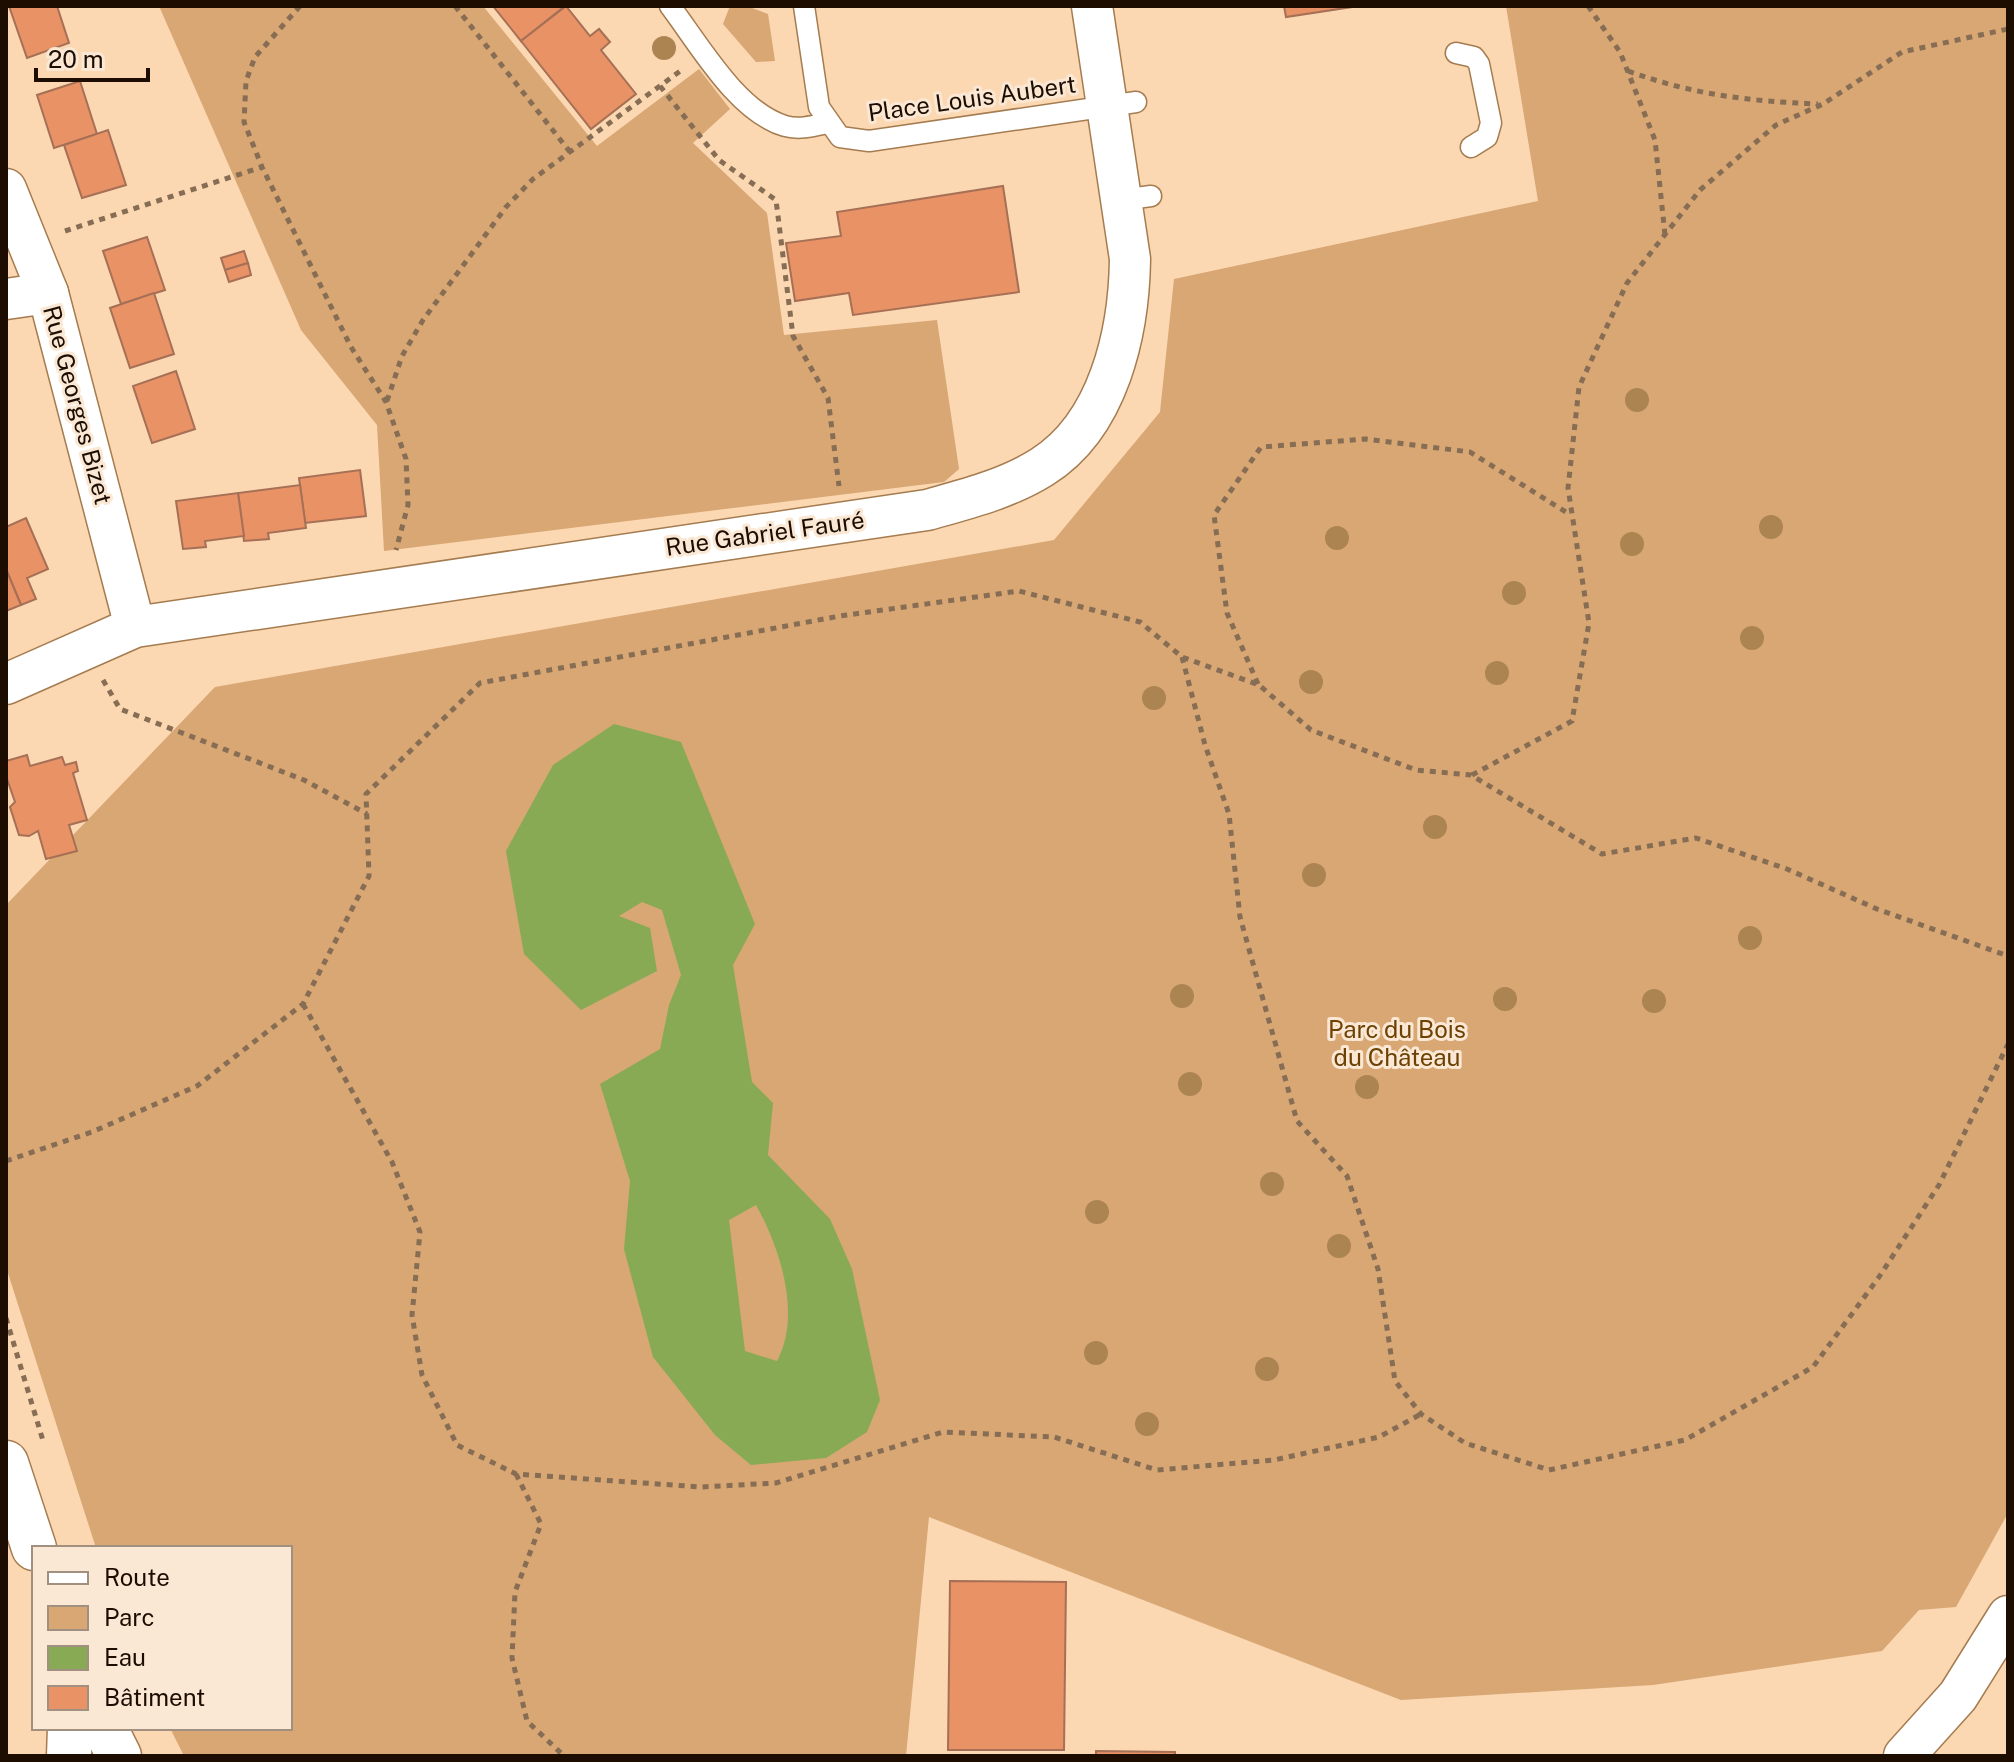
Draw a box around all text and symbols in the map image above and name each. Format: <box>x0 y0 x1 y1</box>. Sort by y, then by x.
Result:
scale bar <box>36 32 148 82</box>
text: 20 m <box>48 45 104 73</box>
street label: Place Louis Aubert <box>866 70 1078 126</box>
street label: Rue Georges Bizet <box>38 302 118 507</box>
street label: Rue Gabriel Fauré <box>664 505 866 561</box>
park label: Parc du Bois du Château <box>1328 1015 1466 1071</box>
legend <box>32 1546 292 1730</box>
text: Route <box>104 1563 170 1591</box>
text: Parc <box>104 1603 155 1631</box>
text: Eau <box>104 1643 146 1671</box>
text: Bâtiment <box>104 1683 205 1711</box>

